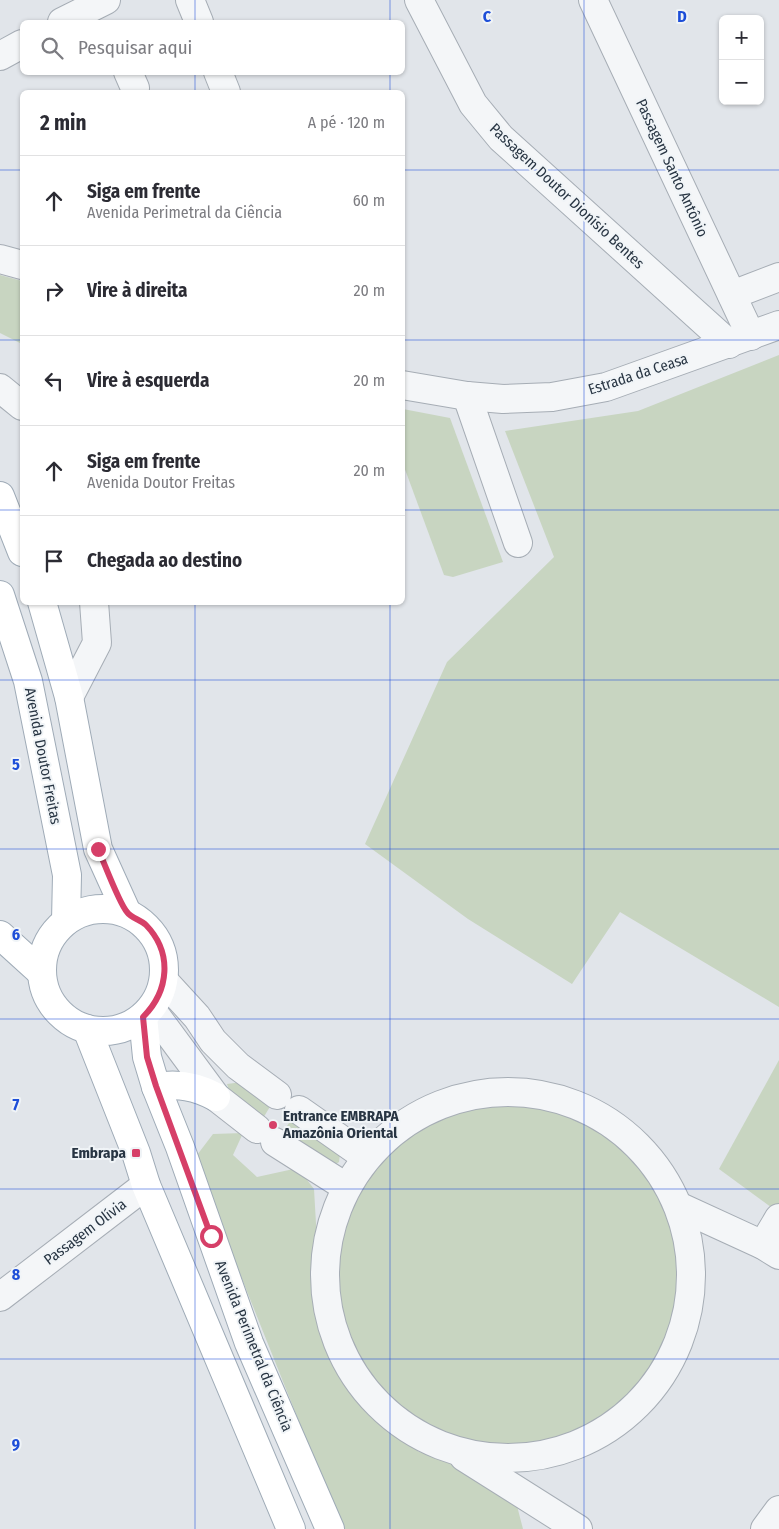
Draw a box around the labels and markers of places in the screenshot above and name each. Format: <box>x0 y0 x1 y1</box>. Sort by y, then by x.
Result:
place label: Entrance EMBRAPA Amazônia Oriental <box>282 1107 400 1142</box>
marker: Entrance EMBRAPA Amazônia Oriental <box>267 1119 279 1131</box>
place label: Embrapa <box>71 1144 127 1162</box>
marker: Embrapa <box>130 1147 142 1159</box>

